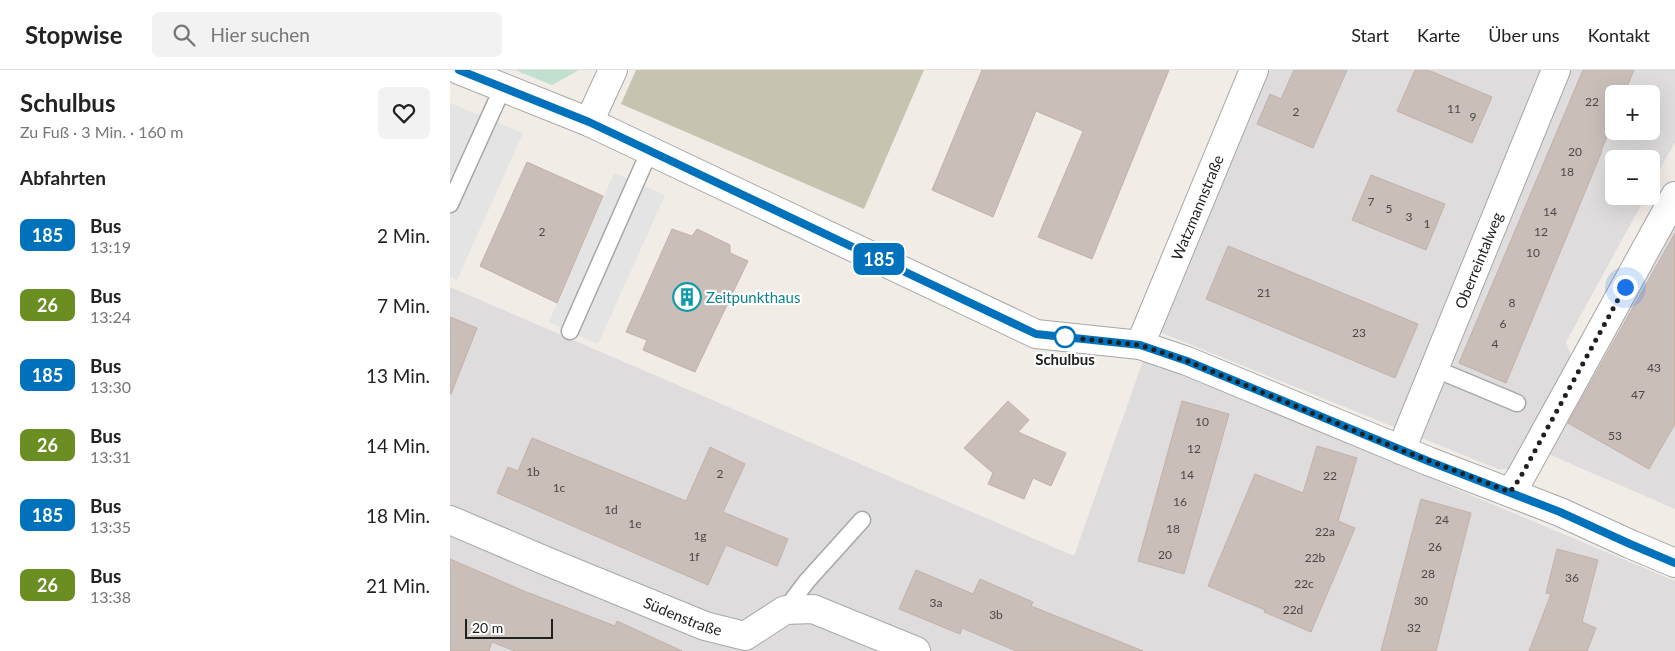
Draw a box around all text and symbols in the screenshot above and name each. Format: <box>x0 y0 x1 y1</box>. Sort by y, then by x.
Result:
search box <box>152 12 502 57</box>
text: Stopwise <box>25 20 122 49</box>
icon: search <box>170 21 198 49</box>
text: Hier suchen <box>210 23 310 46</box>
text: Start <box>1351 24 1389 46</box>
text: Karte <box>1417 24 1460 46</box>
text: Über uns <box>1488 24 1560 46</box>
text: Kontakt <box>1588 24 1650 46</box>
map controls <box>1605 85 1660 205</box>
button: + <box>1605 85 1660 140</box>
button: heart <box>378 87 430 139</box>
text: Schulbus <box>20 88 115 117</box>
house number: 22 <box>1585 94 1599 109</box>
house number: 11 <box>1447 101 1461 116</box>
house number: 2 <box>1293 104 1300 119</box>
house number: 9 <box>1470 109 1477 124</box>
text: Zu Fuß · 3 Min. · 160 m <box>20 122 183 141</box>
house number: 20 <box>1568 144 1582 159</box>
button: − <box>1605 150 1660 205</box>
street label: Watzmannstraße <box>1167 152 1227 263</box>
house number: 18 <box>1560 164 1574 179</box>
text: Abfahrten <box>20 166 106 189</box>
house number: 7 <box>1368 194 1375 209</box>
house number: 5 <box>1386 201 1393 216</box>
house number: 14 <box>1543 204 1557 219</box>
house number: 3 <box>1406 209 1413 224</box>
street label: Oberreintalweg <box>1451 209 1506 311</box>
text: Bus <box>90 214 121 237</box>
house number: 1 <box>1424 216 1431 231</box>
text: 185 <box>32 224 63 246</box>
text: 2 Min. <box>377 224 430 247</box>
house number: 2 <box>539 224 546 239</box>
house number: 12 <box>1534 224 1548 239</box>
text: 13:19 <box>90 237 131 256</box>
line badge: 185 <box>850 243 908 275</box>
house number: 10 <box>1526 245 1540 260</box>
text: 185 <box>863 248 895 270</box>
your location <box>1613 275 1638 300</box>
building icon: Zeitpunkthaus <box>672 282 702 312</box>
text: Bus <box>90 284 121 307</box>
house number: 21 <box>1257 285 1271 300</box>
place label: Zeitpunkthaus <box>706 288 800 306</box>
text: 26 <box>37 294 58 316</box>
text: 7 Min. <box>377 294 430 317</box>
house number: 8 <box>1509 295 1516 310</box>
text: 13:24 <box>90 307 131 326</box>
house number: 6 <box>1500 316 1507 331</box>
house number: 23 <box>1352 325 1366 340</box>
marker: Schulbus <box>1054 326 1076 348</box>
house number: 4 <box>1492 336 1499 351</box>
place label: Schulbus <box>1035 350 1095 368</box>
text: Bus <box>90 354 121 377</box>
house number: 43 <box>1647 360 1661 375</box>
text: 185 <box>32 364 63 386</box>
text: 13 Min. <box>366 364 430 387</box>
text: 13:30 <box>90 377 131 396</box>
house number: 47 <box>1631 387 1645 402</box>
house number: 10 <box>1195 414 1209 429</box>
text: Bus <box>90 424 121 447</box>
house number: 53 <box>1608 428 1622 443</box>
text: 26 <box>37 434 58 456</box>
text: 14 Min. <box>366 434 430 457</box>
house number: 12 <box>1187 441 1201 456</box>
text: 13:31 <box>90 447 131 466</box>
house number: 1b <box>526 464 540 479</box>
house number: 2 <box>717 466 724 481</box>
house number: 14 <box>1180 467 1194 482</box>
house number: 22 <box>1323 468 1337 483</box>
house number: 1c <box>553 480 566 495</box>
text: Bus <box>90 494 121 517</box>
house number: 16 <box>1173 494 1187 509</box>
house number: 1d <box>604 502 618 517</box>
text: 185 <box>32 504 63 526</box>
text: 18 Min. <box>366 504 430 527</box>
house number: 24 <box>1435 512 1449 527</box>
house number: 1e <box>628 516 642 531</box>
text: 13:35 <box>90 517 131 536</box>
house number: 18 <box>1166 521 1180 536</box>
house number: 22a <box>1315 524 1335 539</box>
house number: 1g <box>693 528 707 543</box>
house number: 26 <box>1428 539 1442 554</box>
house number: 20 <box>1158 547 1172 562</box>
house number: 1f <box>688 549 700 564</box>
house number: 22b <box>1305 550 1326 565</box>
text: Bus <box>90 564 121 587</box>
house number: 28 <box>1421 566 1435 581</box>
house number: 36 <box>1565 570 1579 585</box>
text: 26 <box>37 574 58 596</box>
text: 21 Min. <box>366 574 430 597</box>
house number: 22c <box>1294 576 1314 591</box>
text: 13:38 <box>90 587 131 606</box>
street label: Südenstraße <box>641 593 724 639</box>
house number: 30 <box>1414 593 1428 608</box>
house number: 3a <box>930 595 942 610</box>
house number: 22d <box>1283 602 1303 617</box>
house number: 3b <box>989 607 1003 622</box>
scale bar <box>465 616 552 639</box>
text: 20 m <box>472 619 503 636</box>
house number: 32 <box>1407 620 1421 635</box>

